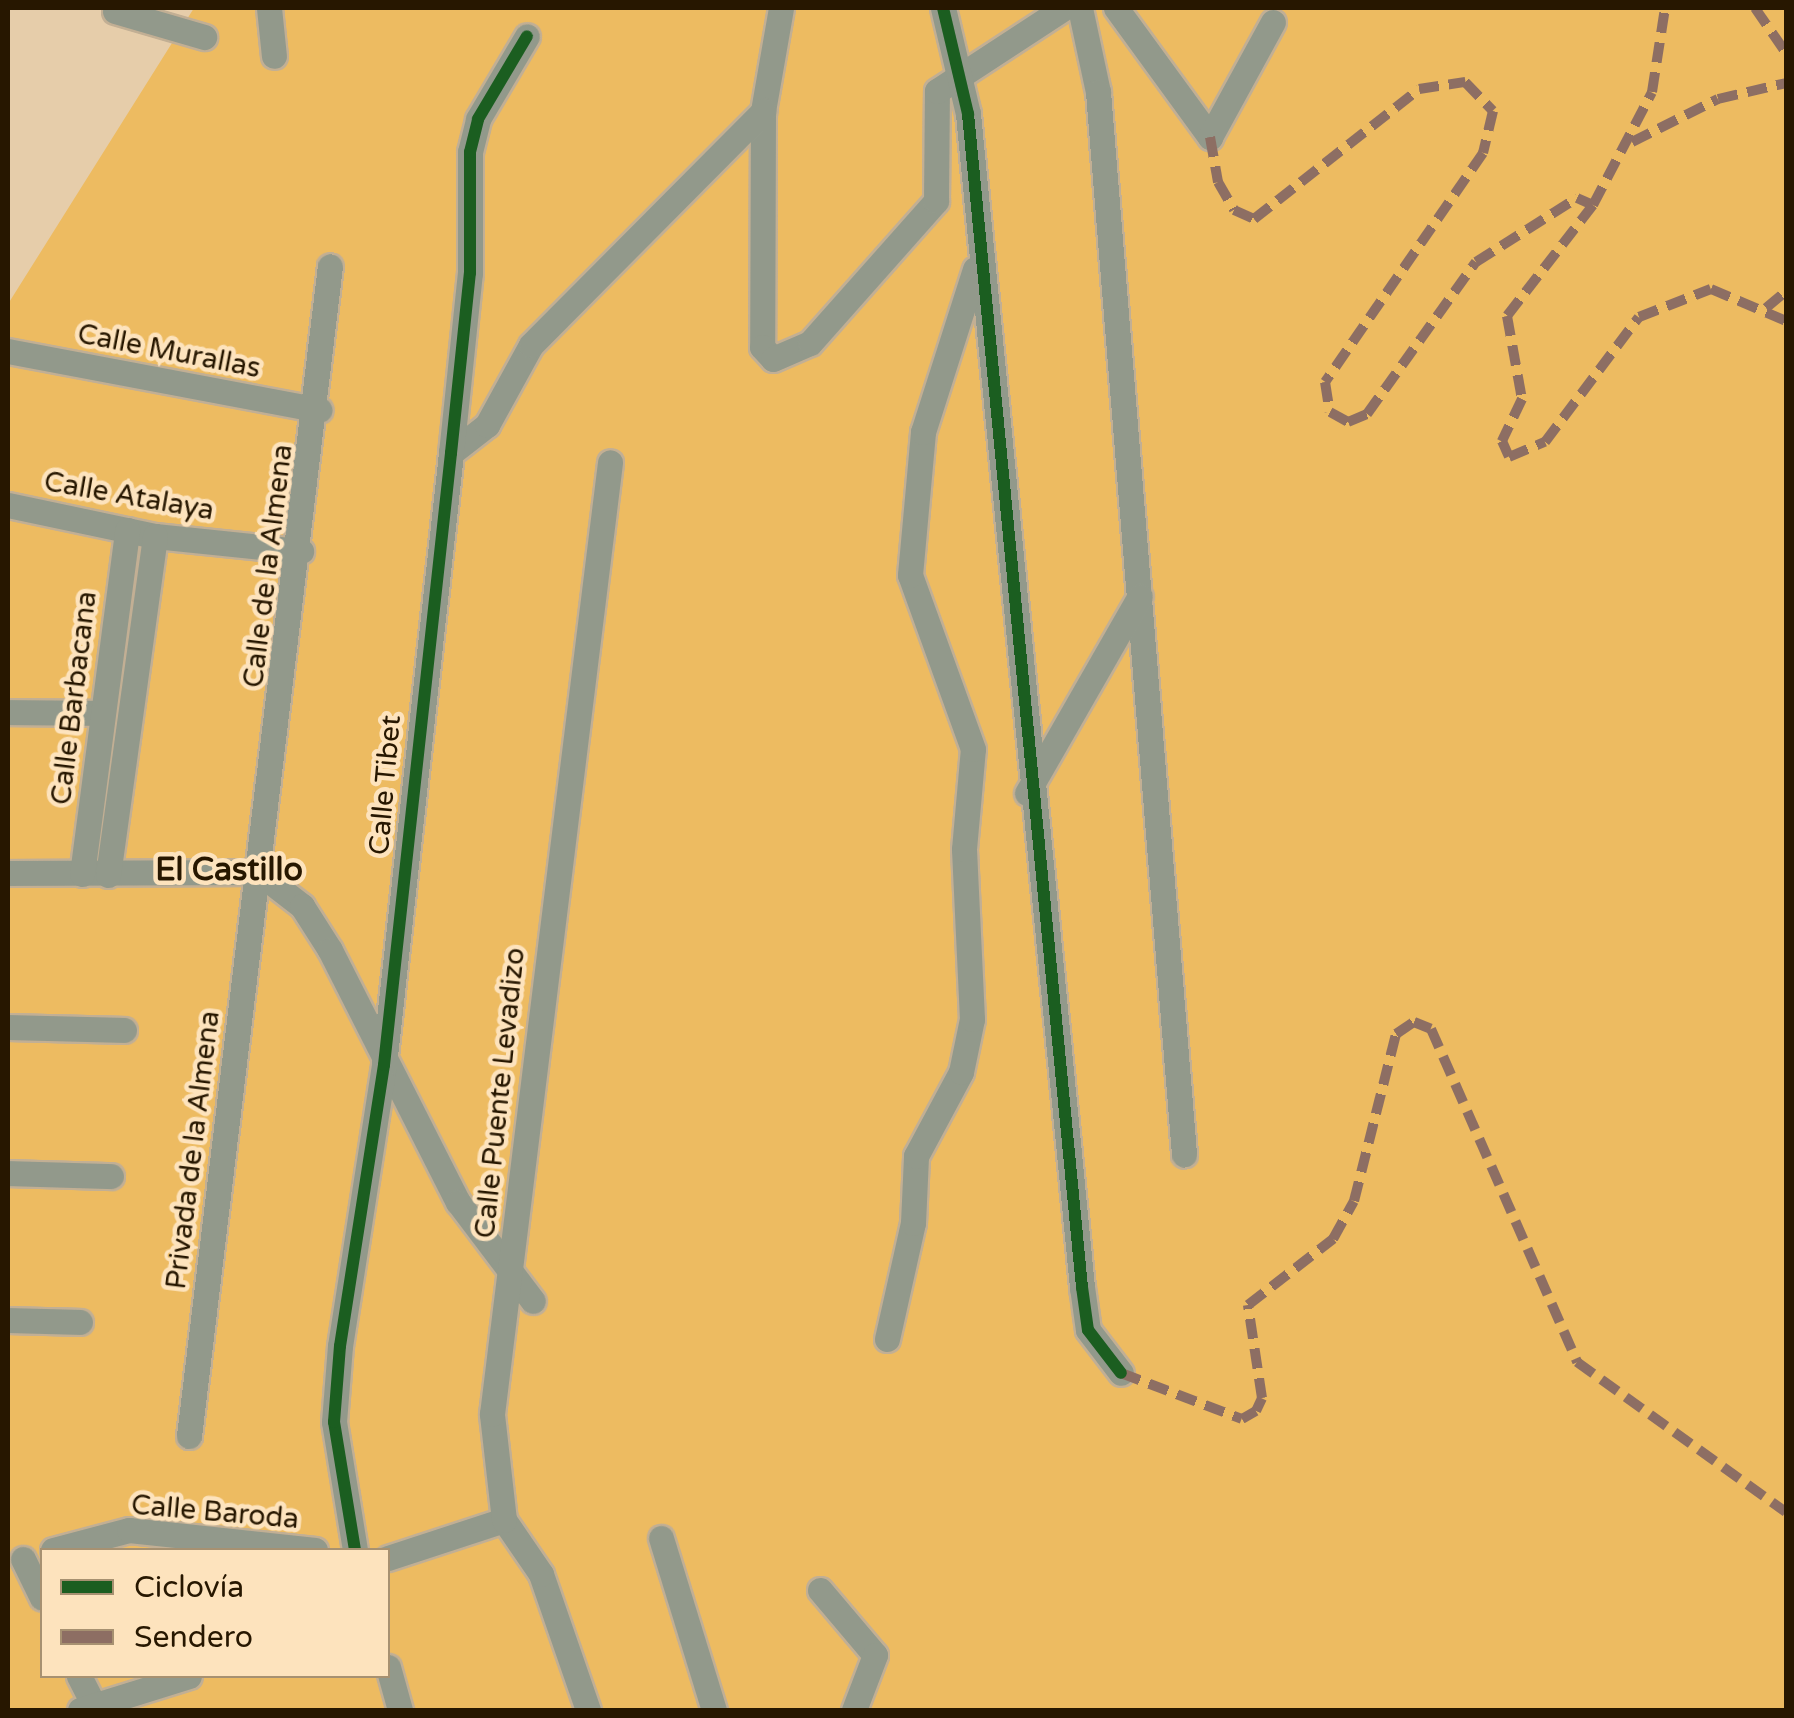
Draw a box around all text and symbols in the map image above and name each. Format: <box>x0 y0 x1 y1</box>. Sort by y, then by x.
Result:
street label: Calle Murallas <box>75 317 263 385</box>
street label: Calle de la Almena <box>236 442 300 690</box>
street label: Calle Atalaya <box>41 465 217 527</box>
street label: Calle Barbacana <box>44 589 104 807</box>
street label: Calle Tibet <box>362 714 408 856</box>
district label: El Castillo <box>155 851 303 889</box>
street label: Calle Puente Levadizo <box>468 946 532 1240</box>
street label: Privada de la Almena <box>159 1009 227 1291</box>
street label: Calle Baroda <box>130 1488 300 1536</box>
legend <box>40 1548 390 1678</box>
text: Ciclovía <box>134 1569 244 1606</box>
text: Sendero <box>134 1619 253 1656</box>

